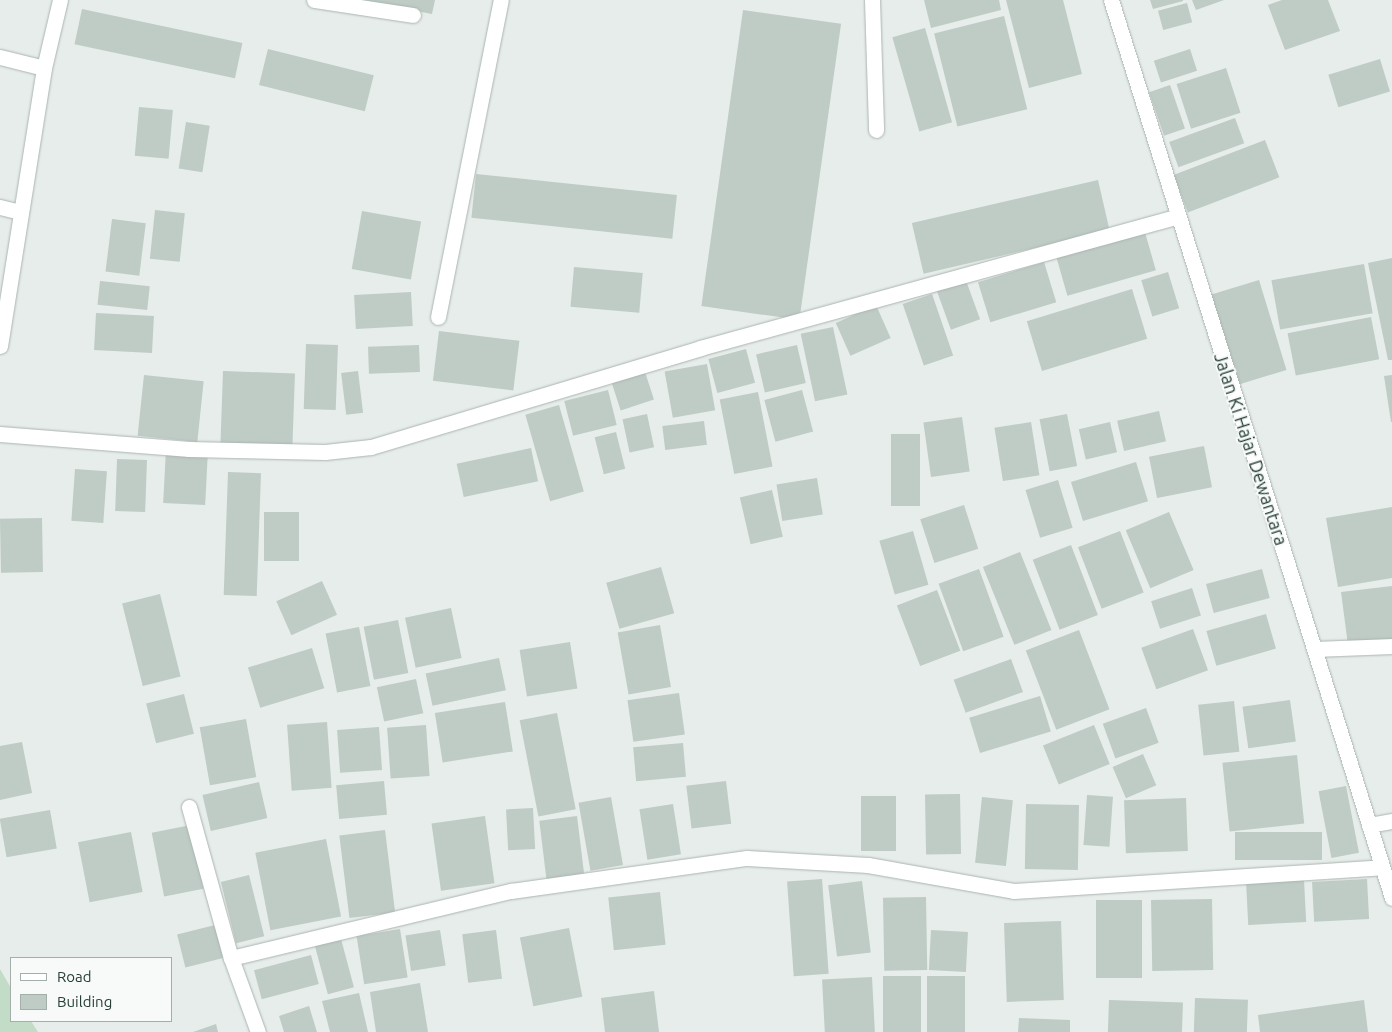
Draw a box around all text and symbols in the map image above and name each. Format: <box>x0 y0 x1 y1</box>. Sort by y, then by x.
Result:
street label: Jalan Ki Hajar Dewantara <box>1210 350 1292 548</box>
legend <box>10 957 172 1022</box>
text: Road <box>57 968 92 985</box>
text: Building <box>57 993 112 1010</box>

